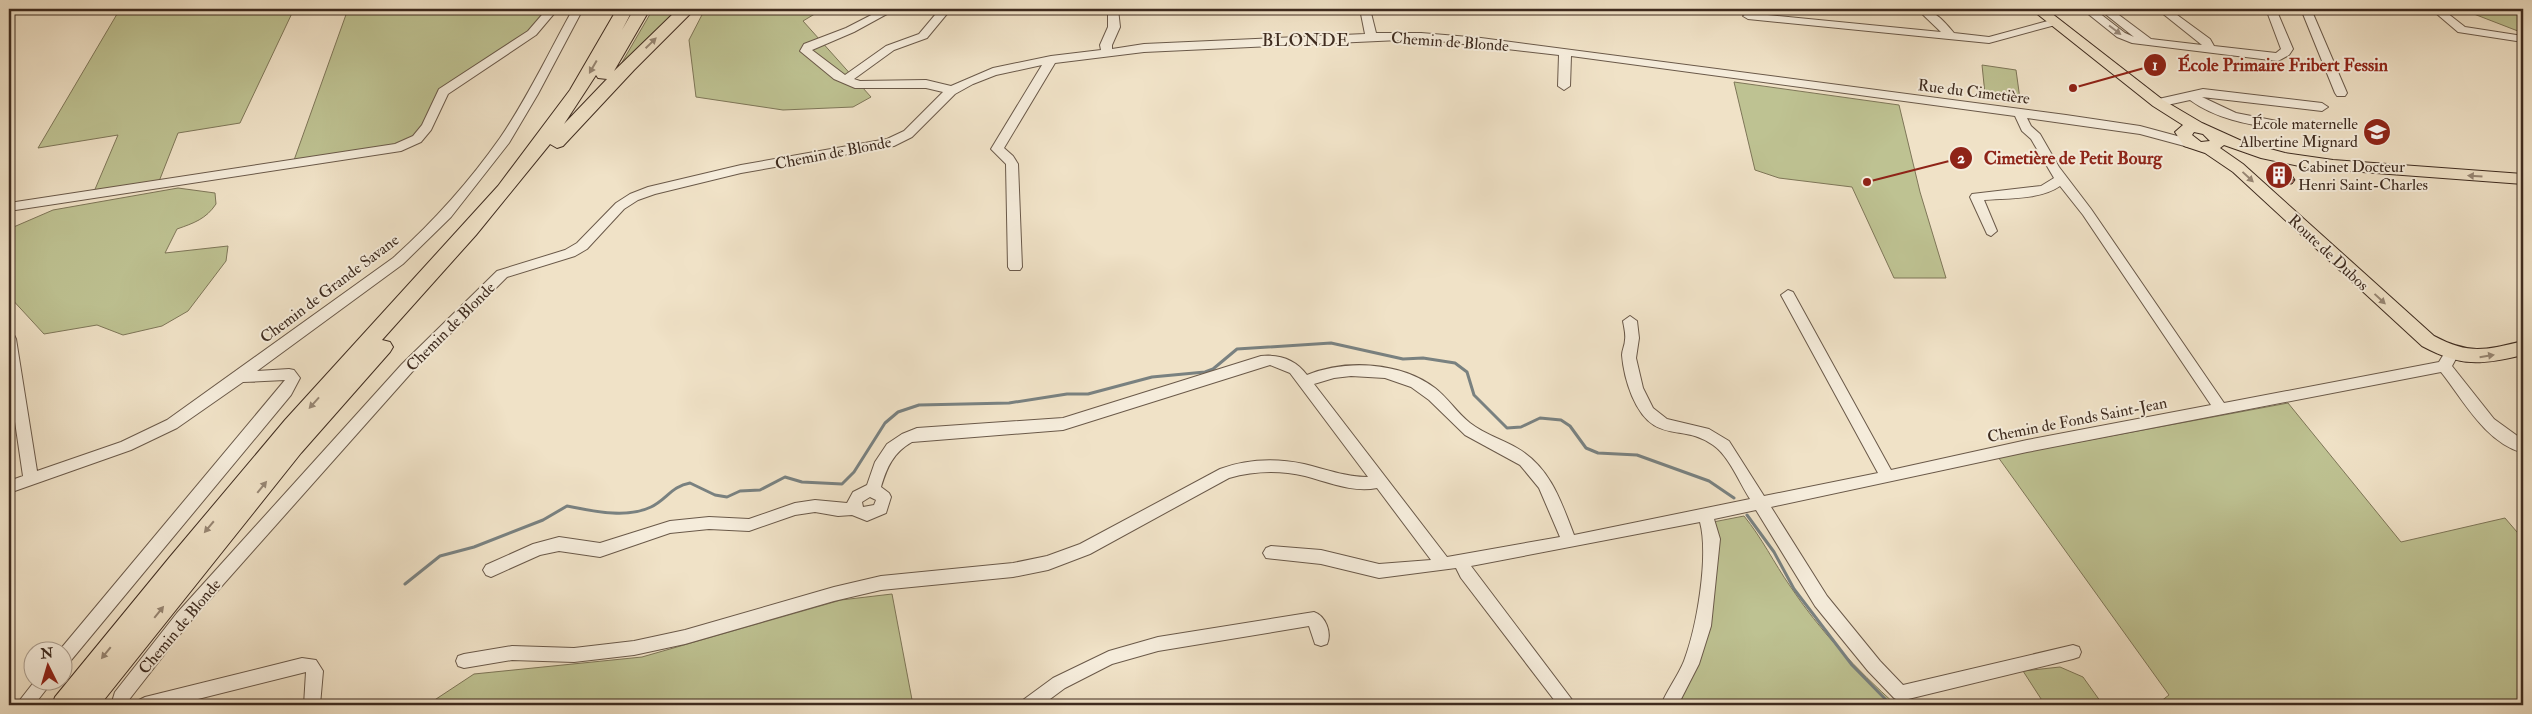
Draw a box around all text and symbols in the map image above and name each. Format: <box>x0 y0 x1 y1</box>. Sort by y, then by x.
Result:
one-way arrow <box>2108 25 2121 36</box>
street label: Chemin de Blonde <box>1390 28 1510 56</box>
district label: BLONDE <box>1262 29 1350 52</box>
one-way arrow <box>644 37 656 49</box>
callout: École Primaire Fribert Fessin <box>2143 48 2398 81</box>
text: École Primaire Fribert Fessin <box>2178 53 2389 77</box>
text: 1 <box>2152 56 2158 75</box>
one-way arrow <box>589 59 597 74</box>
street label: Rue du Cimetière <box>1917 75 2031 109</box>
place label: École maternelle Albertine Mignard <box>2238 113 2358 152</box>
school or university icon: École maternelle Albertine Mignard <box>2362 117 2392 147</box>
street label: Chemin de Blonde <box>773 132 893 174</box>
callout: Cimetière de Petit Bourg <box>1949 142 2172 175</box>
text: Cimetière de Petit Bourg <box>1984 147 2163 170</box>
text: 2 <box>1957 149 1965 168</box>
place label: Cabinet Docteur Henri Saint-Charles <box>2298 157 2428 195</box>
building icon: Cabinet Docteur Henri Saint-Charles <box>2264 160 2294 190</box>
one-way arrow <box>2241 171 2253 183</box>
one-way arrow <box>2466 171 2482 179</box>
street label: Route de Dubos <box>2284 210 2373 295</box>
street label: Chemin de Grande Savane <box>256 230 403 348</box>
street label: Chemin de Blonde <box>402 278 500 375</box>
one-way arrow <box>2373 293 2385 305</box>
one-way arrow <box>2480 351 2496 359</box>
street label: Chemin de Fonds Saint-Jean <box>1986 393 2169 448</box>
one-way arrow <box>308 396 320 408</box>
one-way arrow <box>256 480 267 493</box>
one-way arrow <box>203 520 214 533</box>
street label: Chemin de Blonde <box>134 575 226 678</box>
one-way arrow <box>153 606 164 619</box>
north arrow <box>22 642 72 692</box>
text: N <box>39 644 54 663</box>
one-way arrow <box>101 646 112 659</box>

